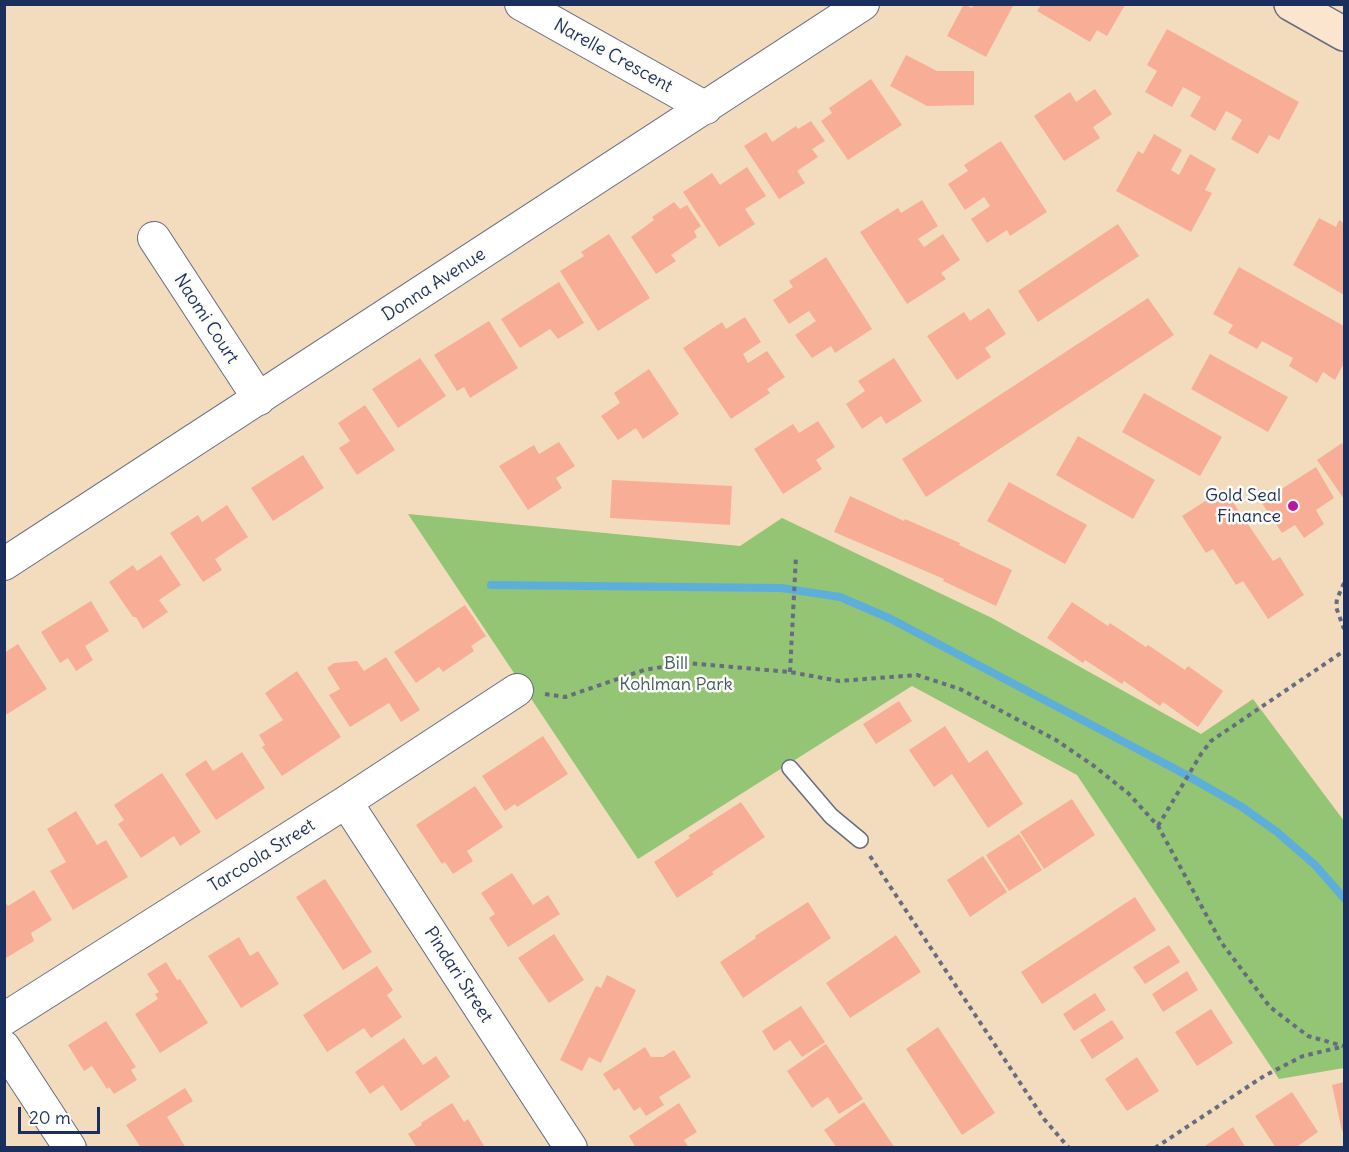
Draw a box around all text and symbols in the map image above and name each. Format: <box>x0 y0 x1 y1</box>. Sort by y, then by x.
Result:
street label: Narelle Crescent <box>550 14 676 98</box>
street label: Donna Avenue <box>378 244 490 326</box>
street label: Naomi Court <box>169 270 243 368</box>
place label: Gold Seal Finance <box>1205 485 1281 528</box>
marker: Gold Seal Finance <box>1286 499 1300 513</box>
park label: Bill Kohlman Park <box>619 653 733 696</box>
street label: Tarcoola Street <box>205 815 319 897</box>
street label: Pindari Street <box>419 923 497 1027</box>
scale bar <box>21 1095 104 1133</box>
text: 20 m <box>29 1106 71 1129</box>

